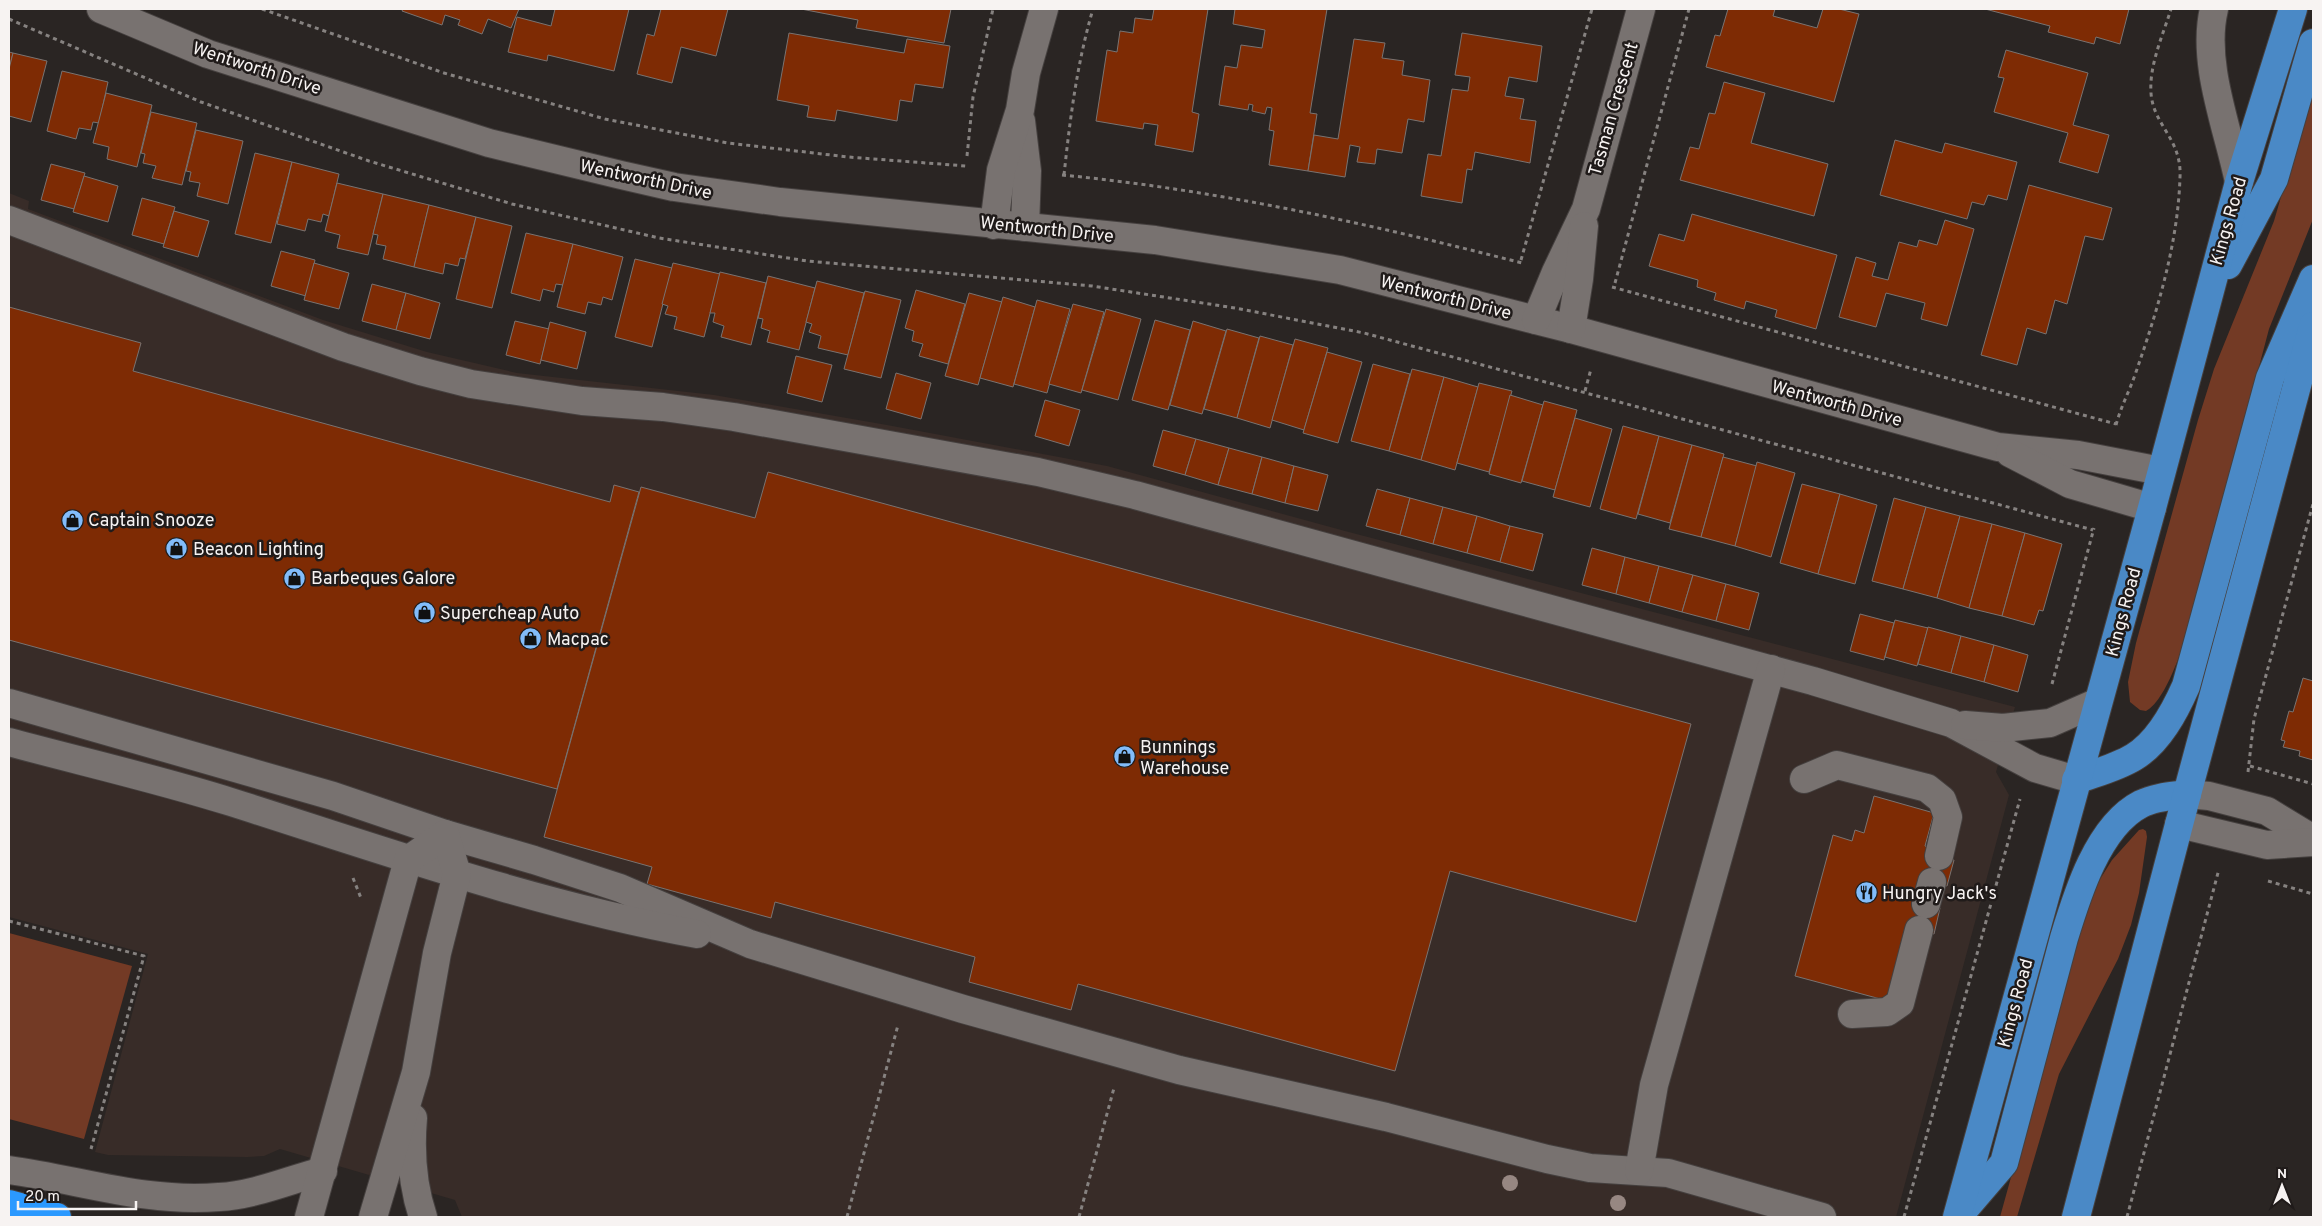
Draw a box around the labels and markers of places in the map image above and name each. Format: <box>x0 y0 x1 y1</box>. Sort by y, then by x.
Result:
shop icon: Captain Snooze <box>60 508 84 532</box>
place label: Captain Snooze <box>88 510 214 533</box>
shop icon: Beacon Lighting <box>165 537 189 561</box>
place label: Beacon Lighting <box>193 539 324 562</box>
shop icon: Barbeques Galore <box>283 566 307 590</box>
place label: Barbeques Galore <box>311 568 455 591</box>
shop icon: Supercheap Auto <box>412 601 436 625</box>
place label: Supercheap Auto <box>440 603 579 626</box>
shop icon: Macpac <box>519 627 543 651</box>
place label: Macpac <box>547 629 609 652</box>
place label: Bunnings Warehouse <box>1140 737 1229 781</box>
shop icon: Bunnings Warehouse <box>1112 745 1136 769</box>
restaurant icon: Hungry Jack's <box>1854 881 1878 905</box>
place label: Hungry Jack's <box>1882 883 1997 906</box>

